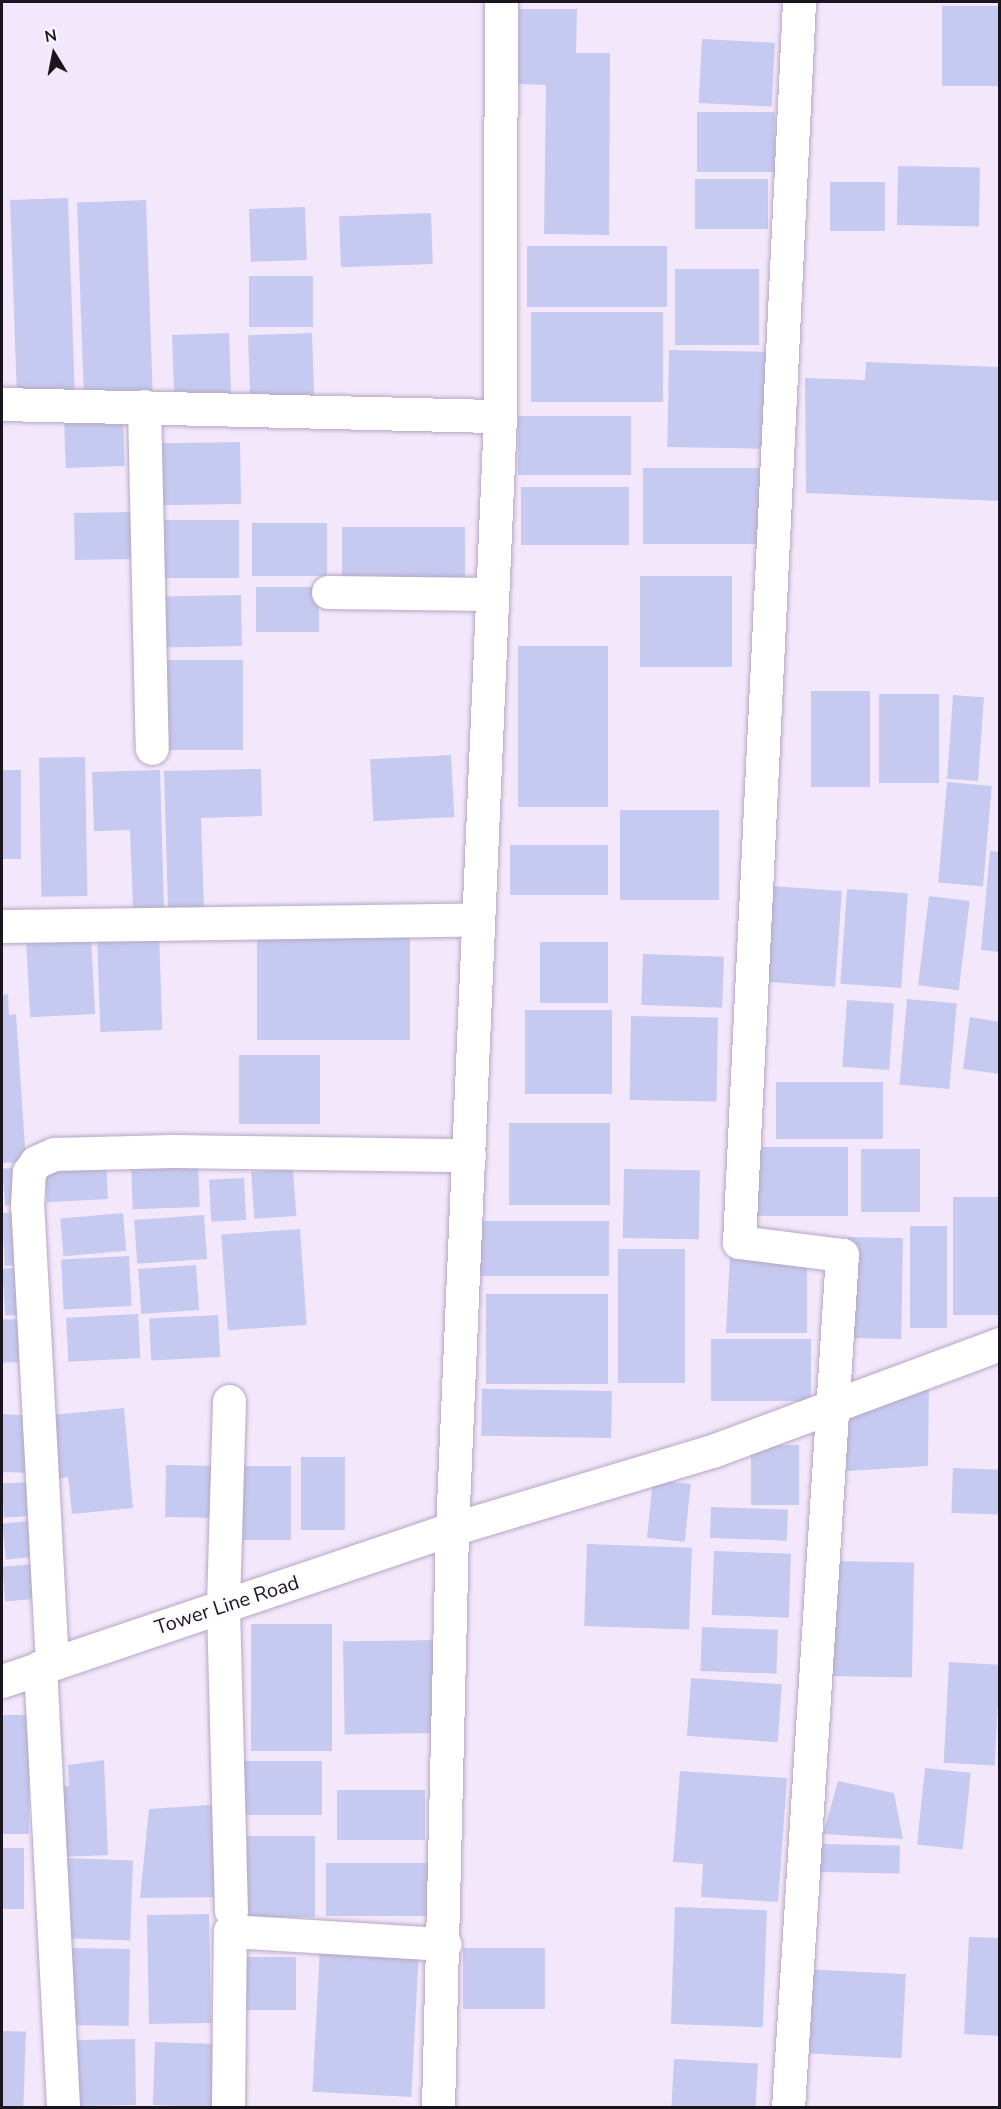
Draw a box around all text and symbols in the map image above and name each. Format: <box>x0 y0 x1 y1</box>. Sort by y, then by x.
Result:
north arrow <box>24 24 84 84</box>
text: N <box>43 24 59 48</box>
street label: Tower Line Road <box>152 1570 302 1640</box>

